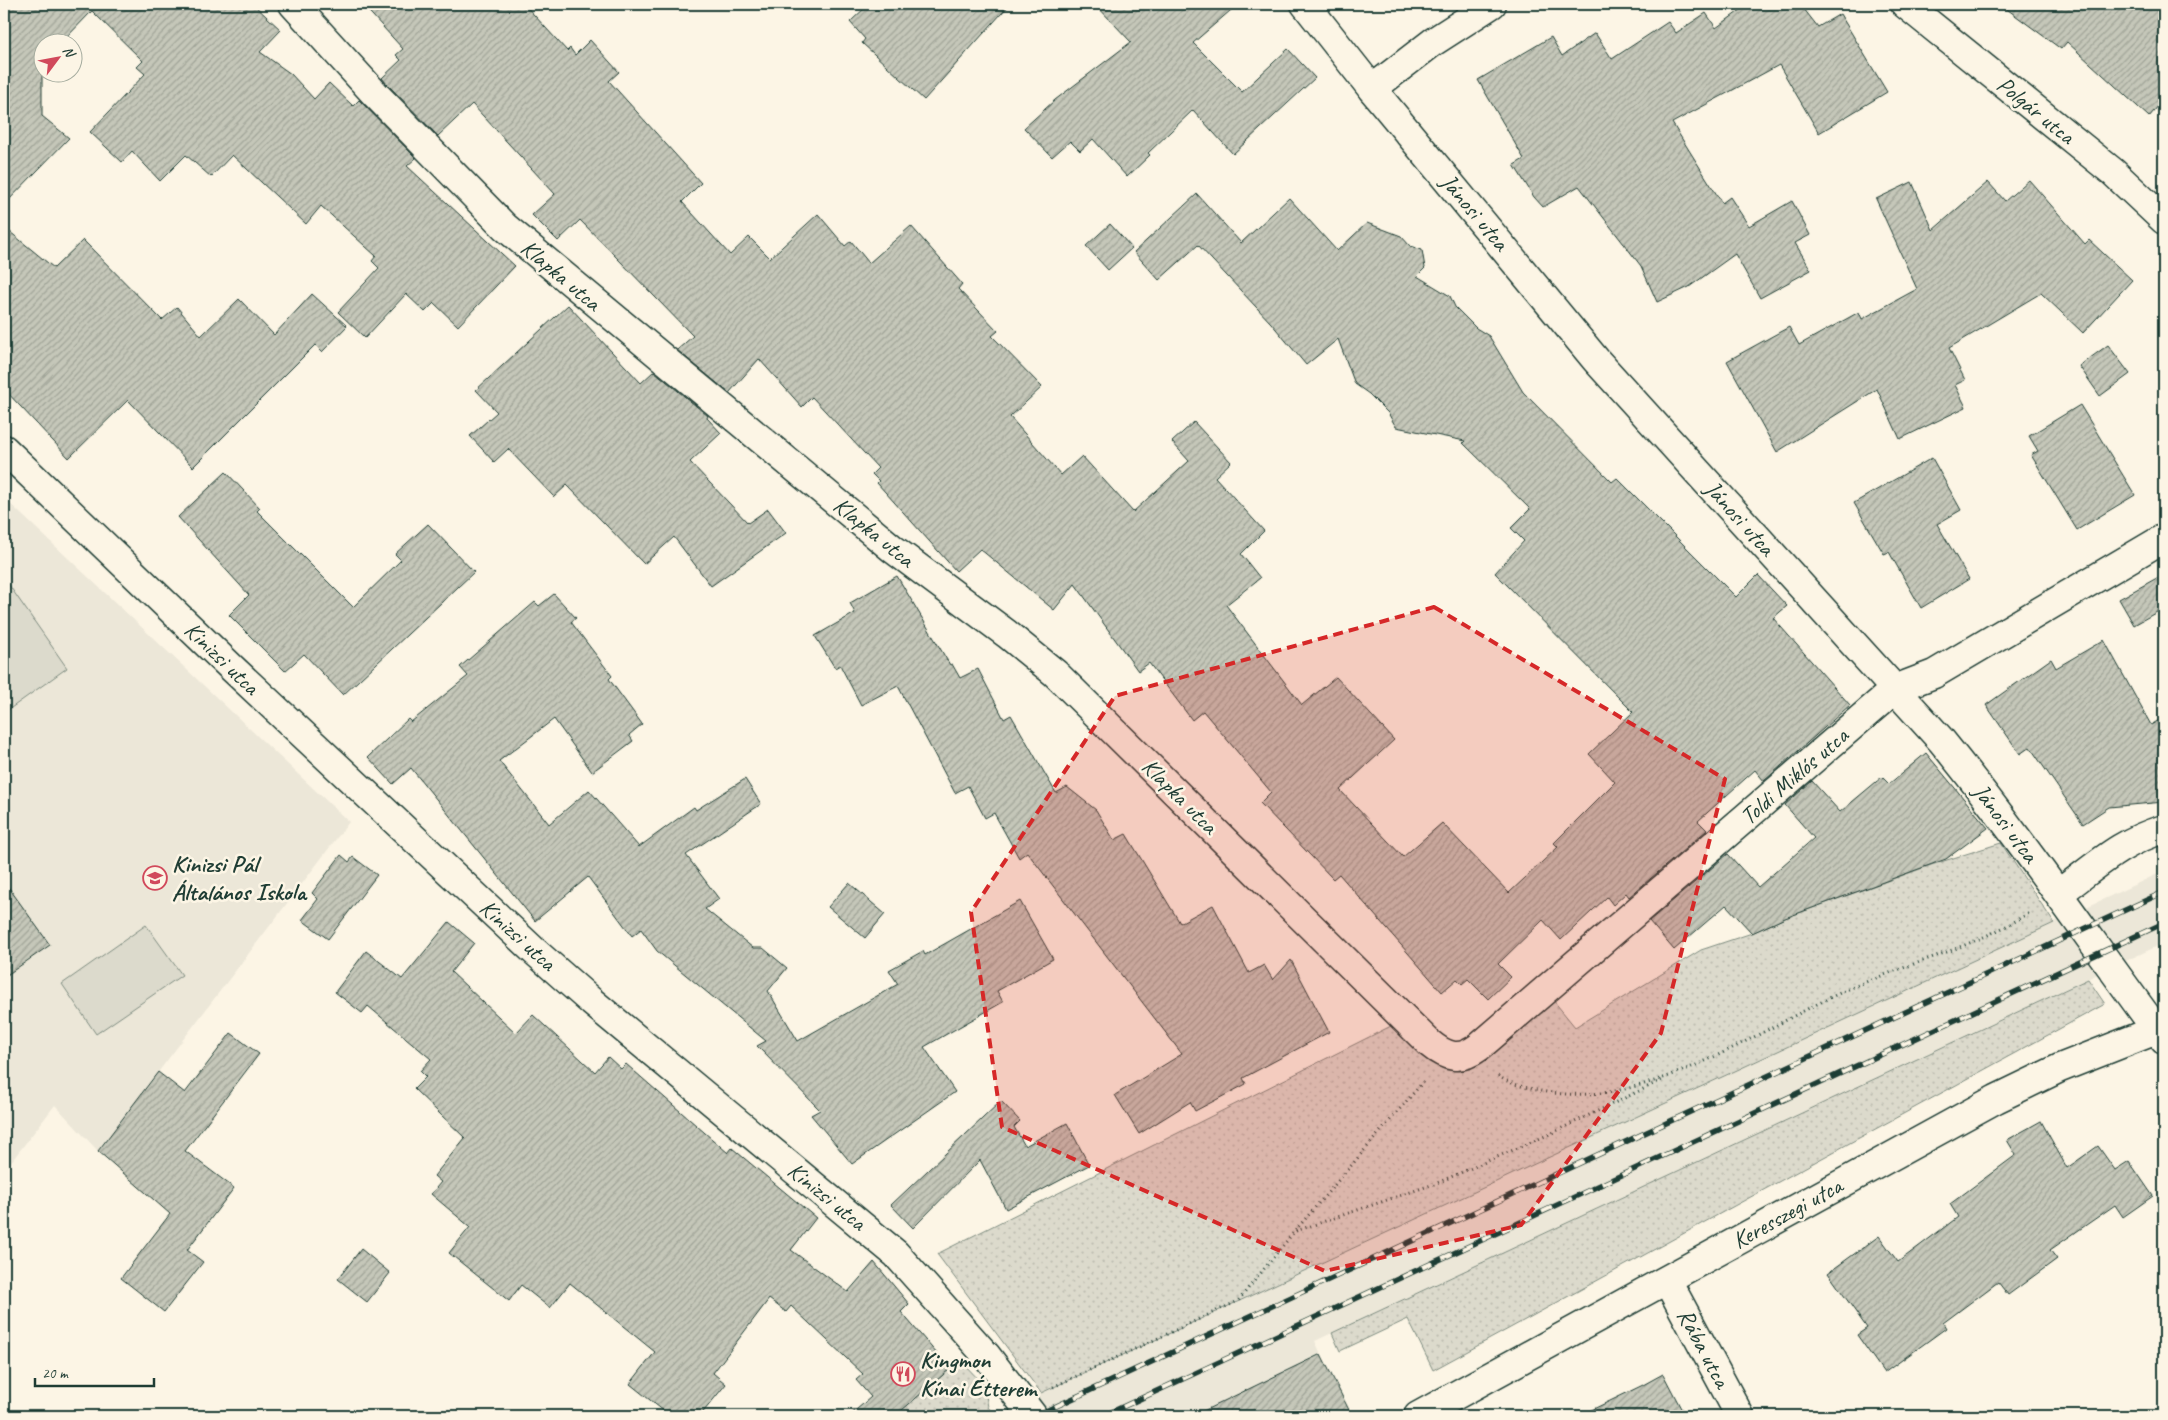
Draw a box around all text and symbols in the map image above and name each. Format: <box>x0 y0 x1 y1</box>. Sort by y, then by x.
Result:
north arrow <box>32 32 82 82</box>
text: N <box>59 43 79 62</box>
street label: Polgár utca <box>1991 69 2082 151</box>
street label: Jánosi utca <box>1433 167 1517 258</box>
street label: Klapka utca <box>515 233 608 318</box>
street label: Jánosi utca <box>1698 473 1783 563</box>
street label: Klapka utca <box>827 490 922 575</box>
street label: Kinizsi utca <box>178 615 267 702</box>
street label: Toldi Miklós utca <box>1734 720 1855 831</box>
street label: Klapka utca <box>1136 752 1226 842</box>
street label: Jánosi utca <box>1966 777 2046 870</box>
place label: Kinizsi Pál Általános Iskola <box>172 849 308 907</box>
school or university icon: Kinizsi Pál Általános Iskola <box>142 865 168 891</box>
street label: Kinizsi utca <box>473 893 564 978</box>
street label: Kinizsi utca <box>781 1155 874 1238</box>
street label: Keresszegi utca <box>1727 1170 1849 1255</box>
street label: Rába utca <box>1671 1303 1738 1395</box>
place label: Kingmon Kínai Étterem <box>920 1345 1039 1403</box>
scale bar <box>35 1355 154 1387</box>
restaurant icon: Kingmon Kínai Étterem <box>890 1361 916 1387</box>
text: 20 m <box>42 1364 69 1383</box>

